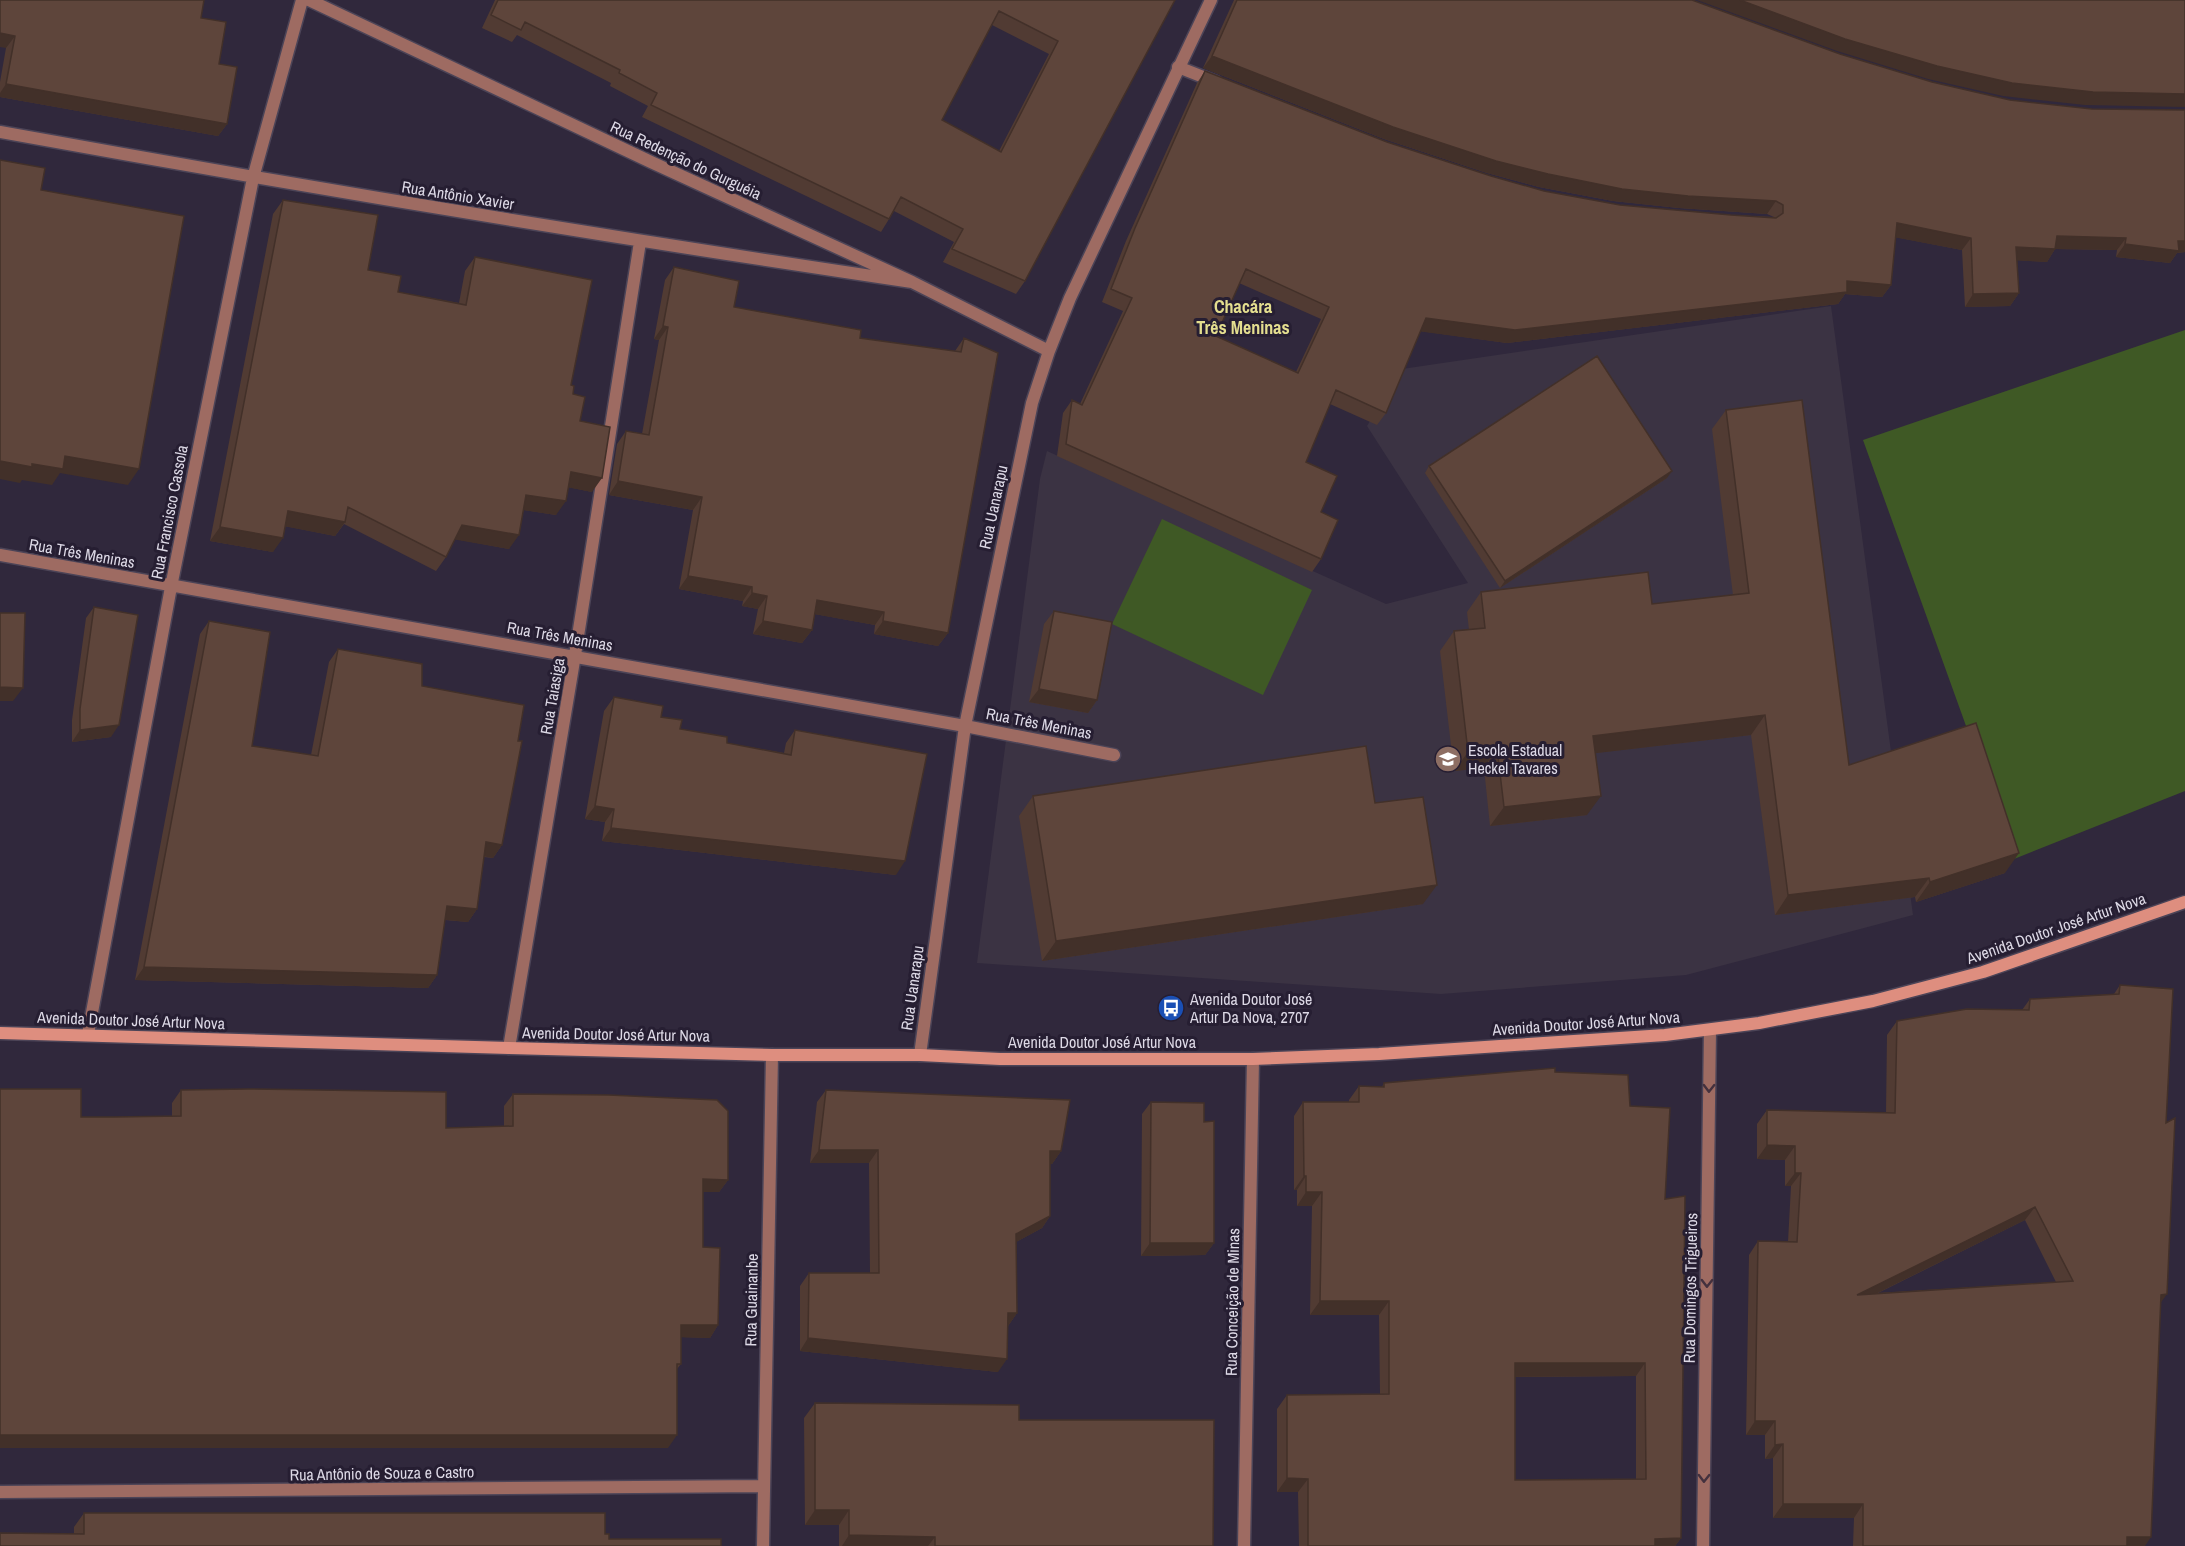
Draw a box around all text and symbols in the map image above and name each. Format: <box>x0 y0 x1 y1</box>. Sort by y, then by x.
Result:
street label: Rua Redenção do Gurguéia <box>607 115 766 205</box>
street label: Rua Antônio Xavier <box>400 175 516 215</box>
district label: Chacára Três Meninas <box>1196 294 1290 340</box>
street label: Rua Francisco Cassola <box>145 442 193 581</box>
street label: Rua Uanarapu <box>973 463 1013 551</box>
street label: Rua Três Meninas <box>27 533 137 573</box>
street label: Rua Três Meninas <box>505 616 615 656</box>
street label: Rua Taiasiga <box>534 655 570 736</box>
street label: Rua Três Meninas <box>984 702 1094 744</box>
place label: Escola Estadual Heckel Tavares <box>1468 739 1562 779</box>
school or university icon: Escola Estadual Heckel Tavares <box>1433 744 1463 774</box>
street label: Avenida Doutor José Artur Nova <box>1963 887 2149 969</box>
street label: Rua Uanarapu <box>895 944 929 1032</box>
place label: Avenida Doutor José Artur Da Nova, 2707 <box>1189 988 1312 1028</box>
bus stop icon: Avenida Doutor José Artur Da Nova, 2707 <box>1156 993 1186 1023</box>
street label: Avenida Doutor José Artur Nova <box>1490 1005 1681 1041</box>
street label: Avenida Doutor José Artur Nova <box>36 1006 226 1034</box>
street label: Avenida Doutor José Artur Nova <box>521 1021 711 1047</box>
street label: Avenida Doutor José Artur Nova <box>1007 1031 1197 1053</box>
one-way arrow <box>1703 1084 1715 1093</box>
street label: Rua Domingos Trigueiros <box>1678 1213 1702 1363</box>
street label: Rua Conceição de Minas <box>1220 1228 1244 1376</box>
street label: Rua Guainanbe <box>739 1253 763 1347</box>
one-way arrow <box>1701 1279 1713 1288</box>
street label: Rua Antônio de Souza e Castro <box>290 1460 474 1486</box>
one-way arrow <box>1698 1474 1710 1483</box>

